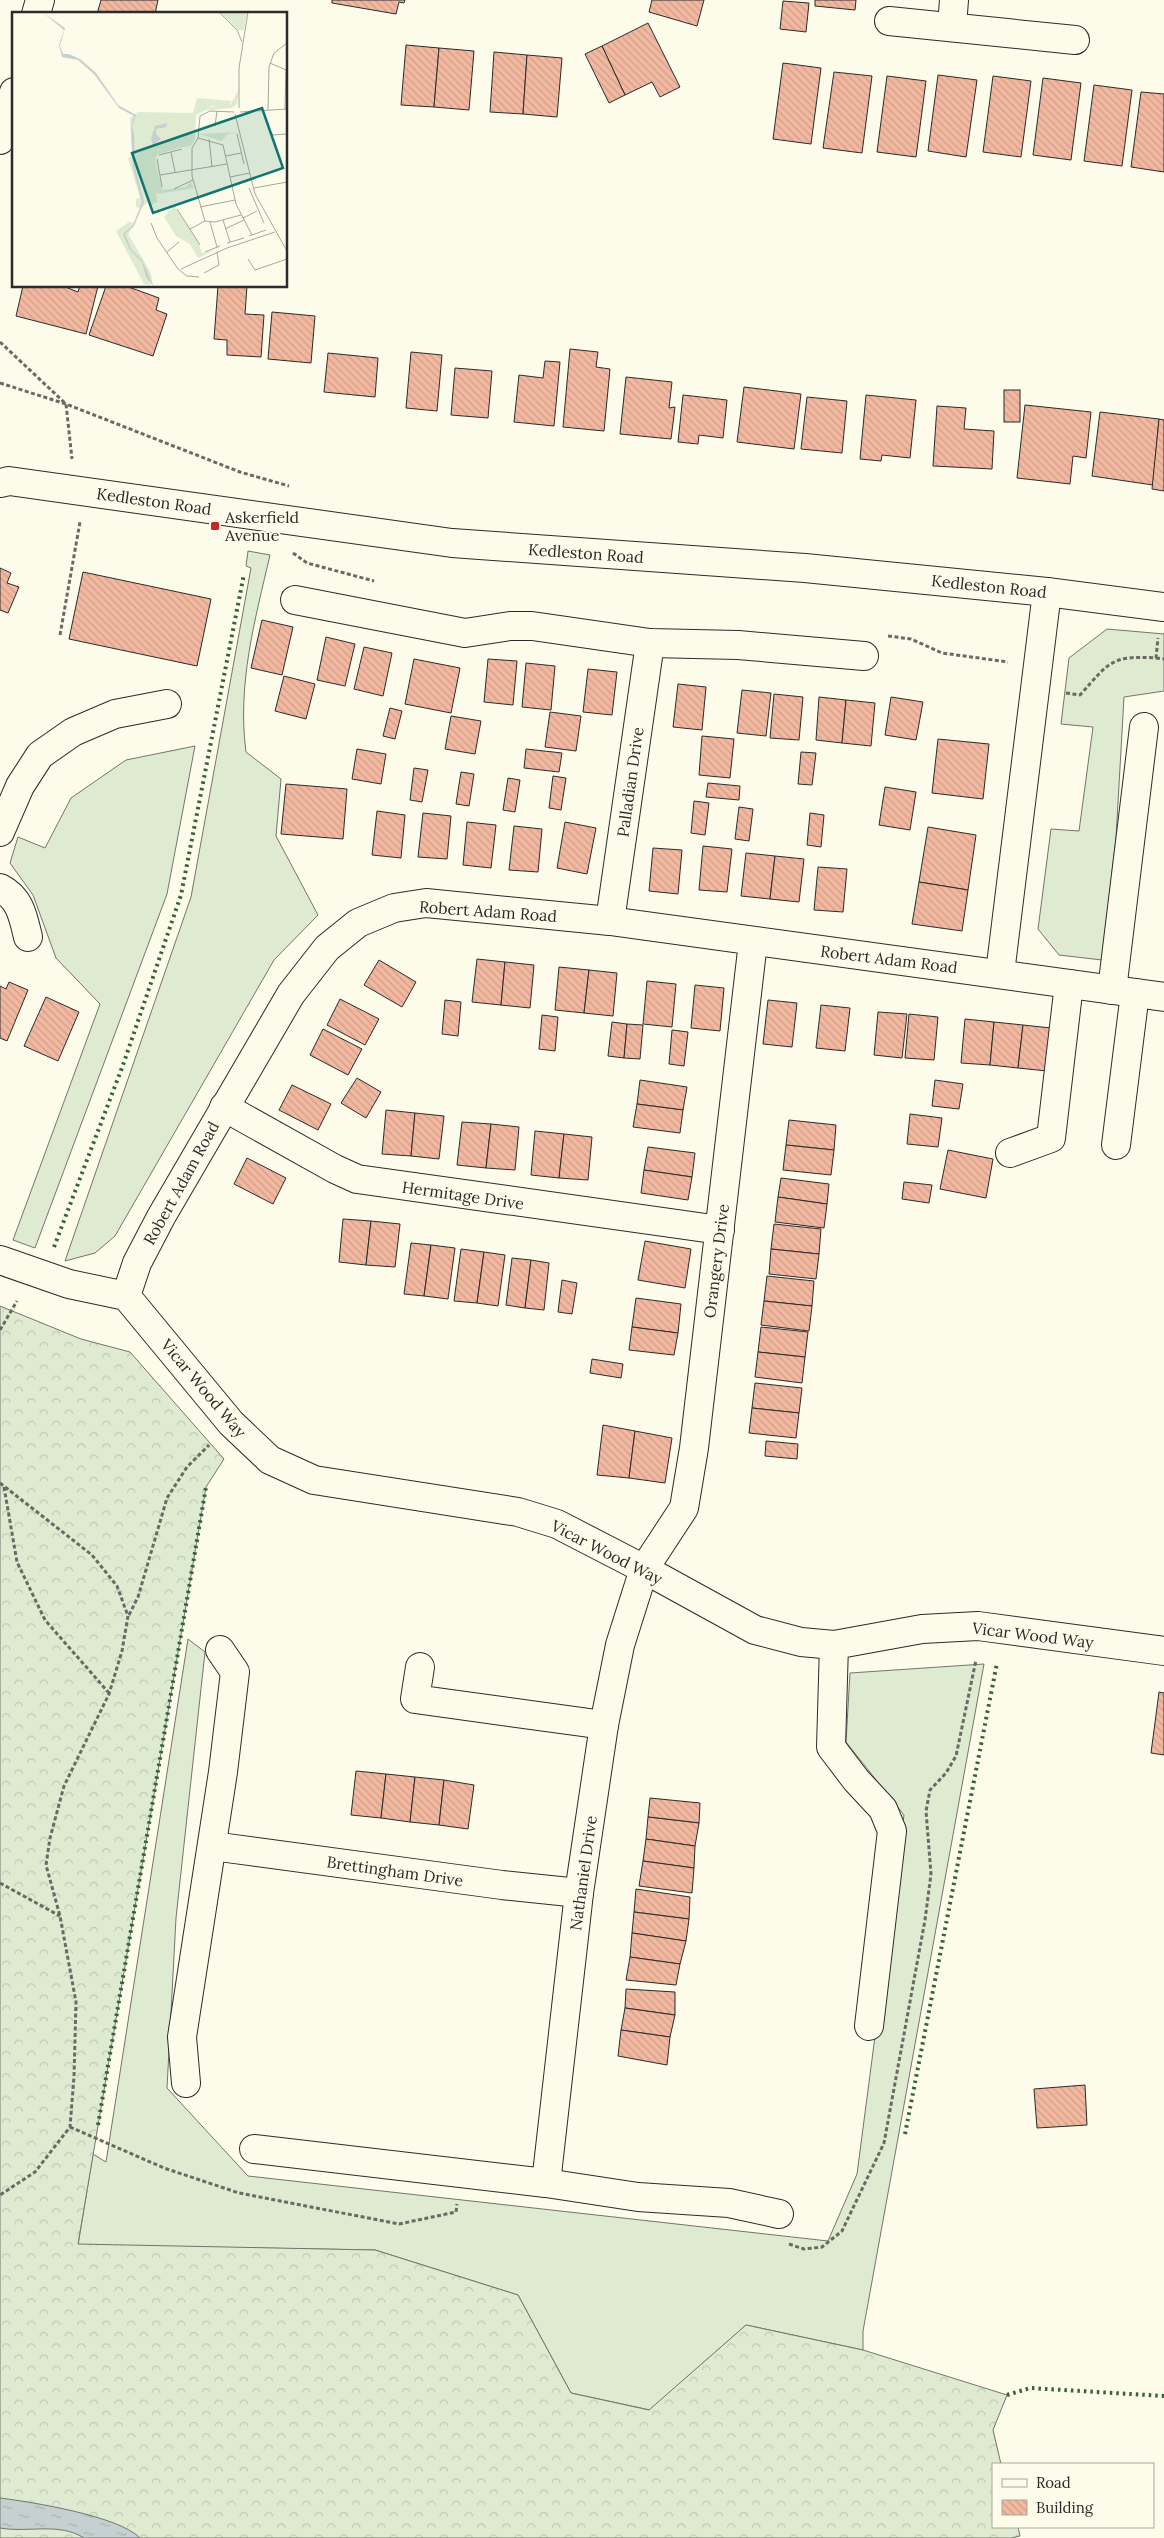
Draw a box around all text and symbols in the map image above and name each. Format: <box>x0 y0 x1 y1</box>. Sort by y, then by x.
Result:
inset map <box>12 12 288 288</box>
street label: Kedleston Road <box>95 483 213 519</box>
place label: Askerfield Avenue <box>224 507 299 545</box>
marker: Askerfield Avenue <box>209 520 221 532</box>
street label: Kedleston Road <box>528 539 645 567</box>
street label: Kedleston Road <box>930 570 1048 602</box>
street label: Palladian Drive <box>612 725 648 838</box>
street label: Robert Adam Road <box>418 896 558 926</box>
street label: Robert Adam Road <box>819 941 959 977</box>
street label: Robert Adam Road <box>139 1117 223 1248</box>
street label: Hermitage Drive <box>401 1177 526 1213</box>
street label: Orangery Drive <box>699 1202 733 1319</box>
street label: Vicar Wood Way <box>156 1334 251 1442</box>
street label: Vicar Wood Way <box>547 1515 666 1589</box>
street label: Vicar Wood Way <box>970 1618 1095 1652</box>
street label: Nathaniel Drive <box>565 1814 601 1932</box>
street label: Brettingham Drive <box>325 1852 465 1891</box>
legend <box>992 2463 1154 2528</box>
text: Road <box>1036 2473 1071 2492</box>
text: Building <box>1036 2498 1094 2517</box>

